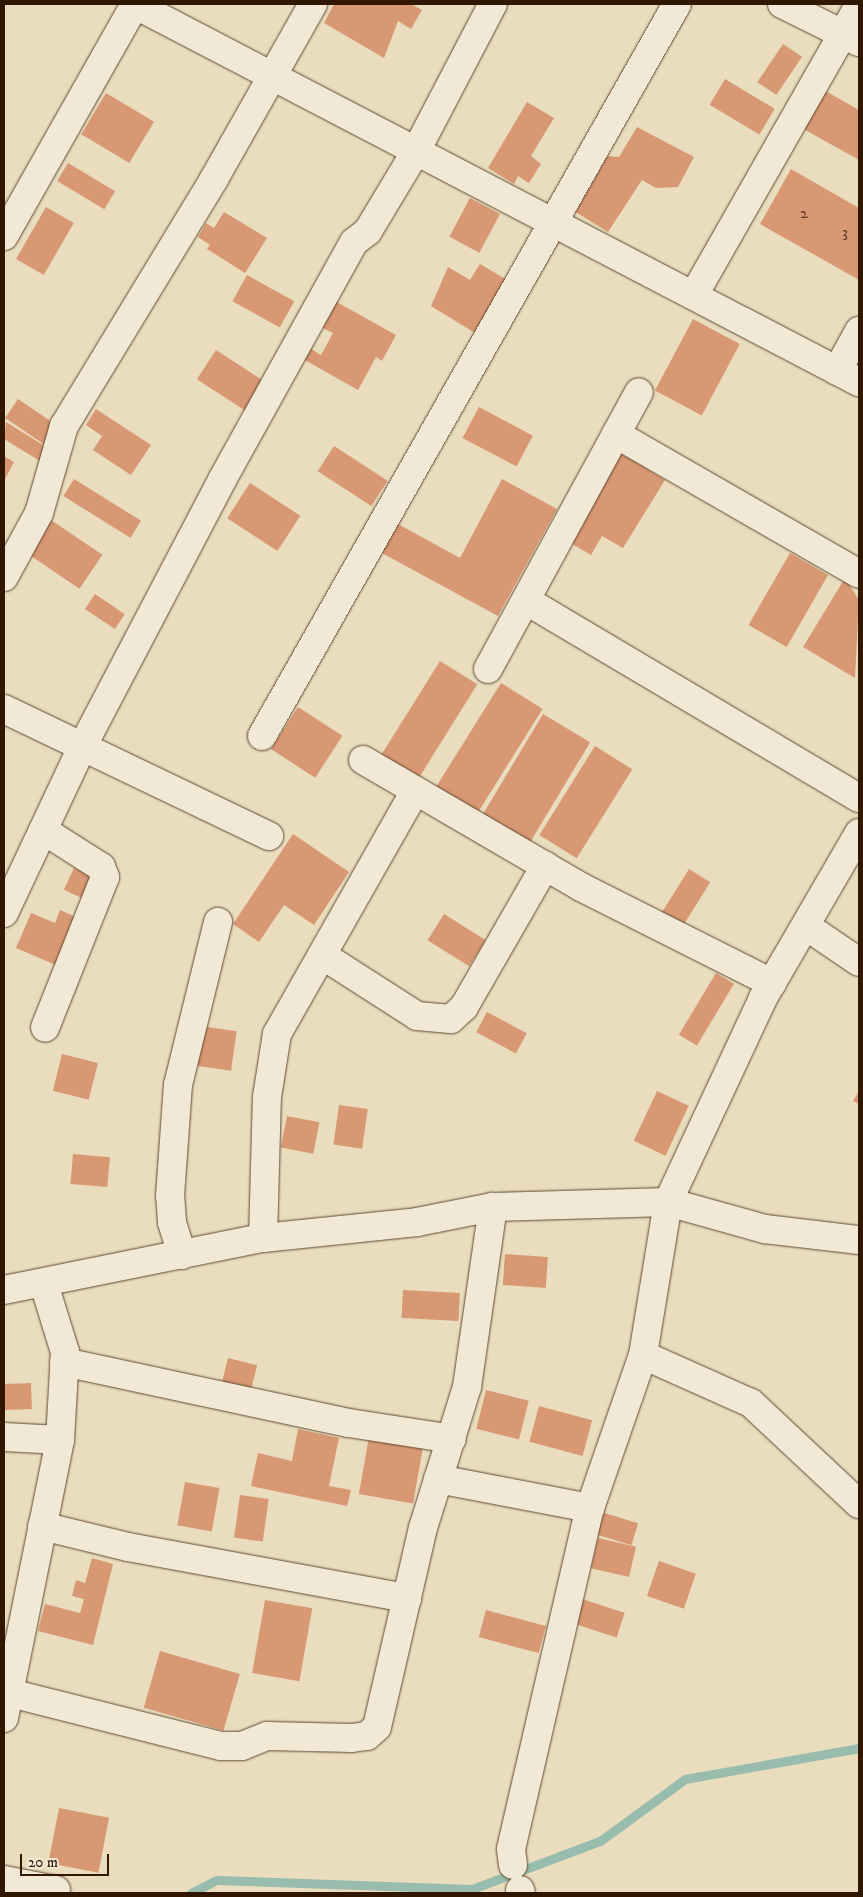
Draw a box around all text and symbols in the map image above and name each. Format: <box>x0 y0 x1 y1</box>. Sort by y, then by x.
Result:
house number: 2 <box>800 203 808 223</box>
house number: 3 <box>842 222 848 242</box>
scale bar <box>22 1844 111 1876</box>
text: 20 m <box>28 1853 58 1872</box>

